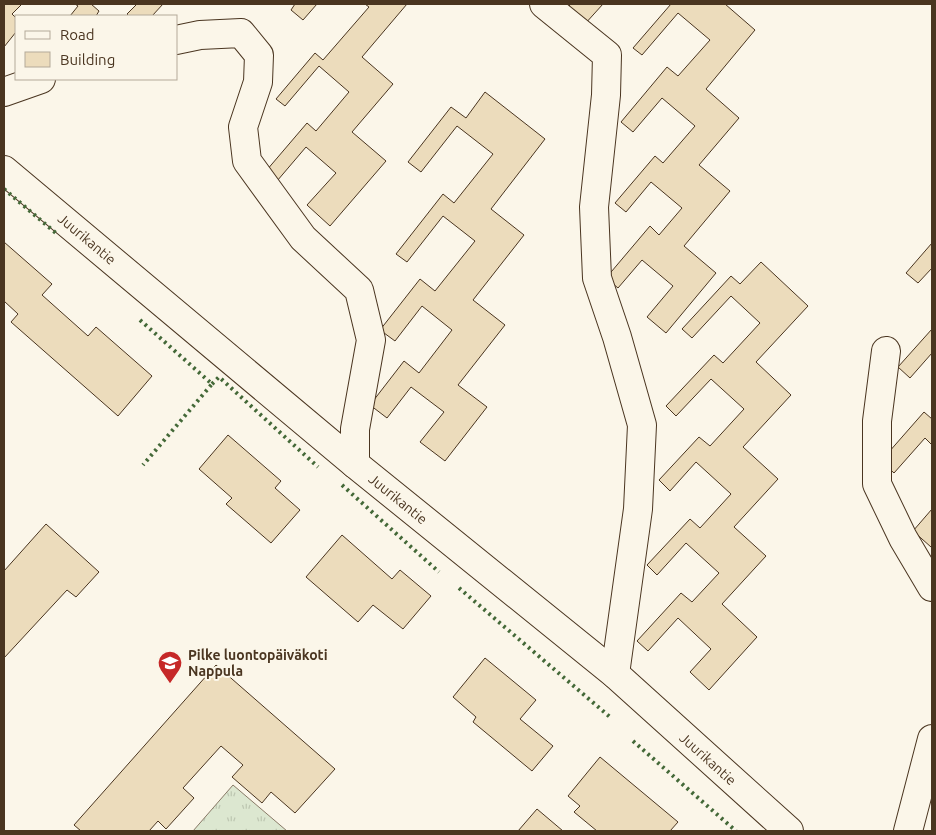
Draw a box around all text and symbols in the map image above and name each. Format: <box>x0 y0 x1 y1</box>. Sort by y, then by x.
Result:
legend <box>15 15 178 80</box>
text: Road <box>60 26 95 43</box>
text: Building <box>60 51 115 68</box>
street label: Juurikantie <box>55 210 119 268</box>
street label: Juurikantie <box>366 471 430 527</box>
place label: Pilke luontopäiväkoti Nappula <box>188 647 328 679</box>
school or university icon: Pilke luontopäiväkoti Nappula <box>157 650 183 684</box>
street label: Juurikantie <box>676 729 740 789</box>

